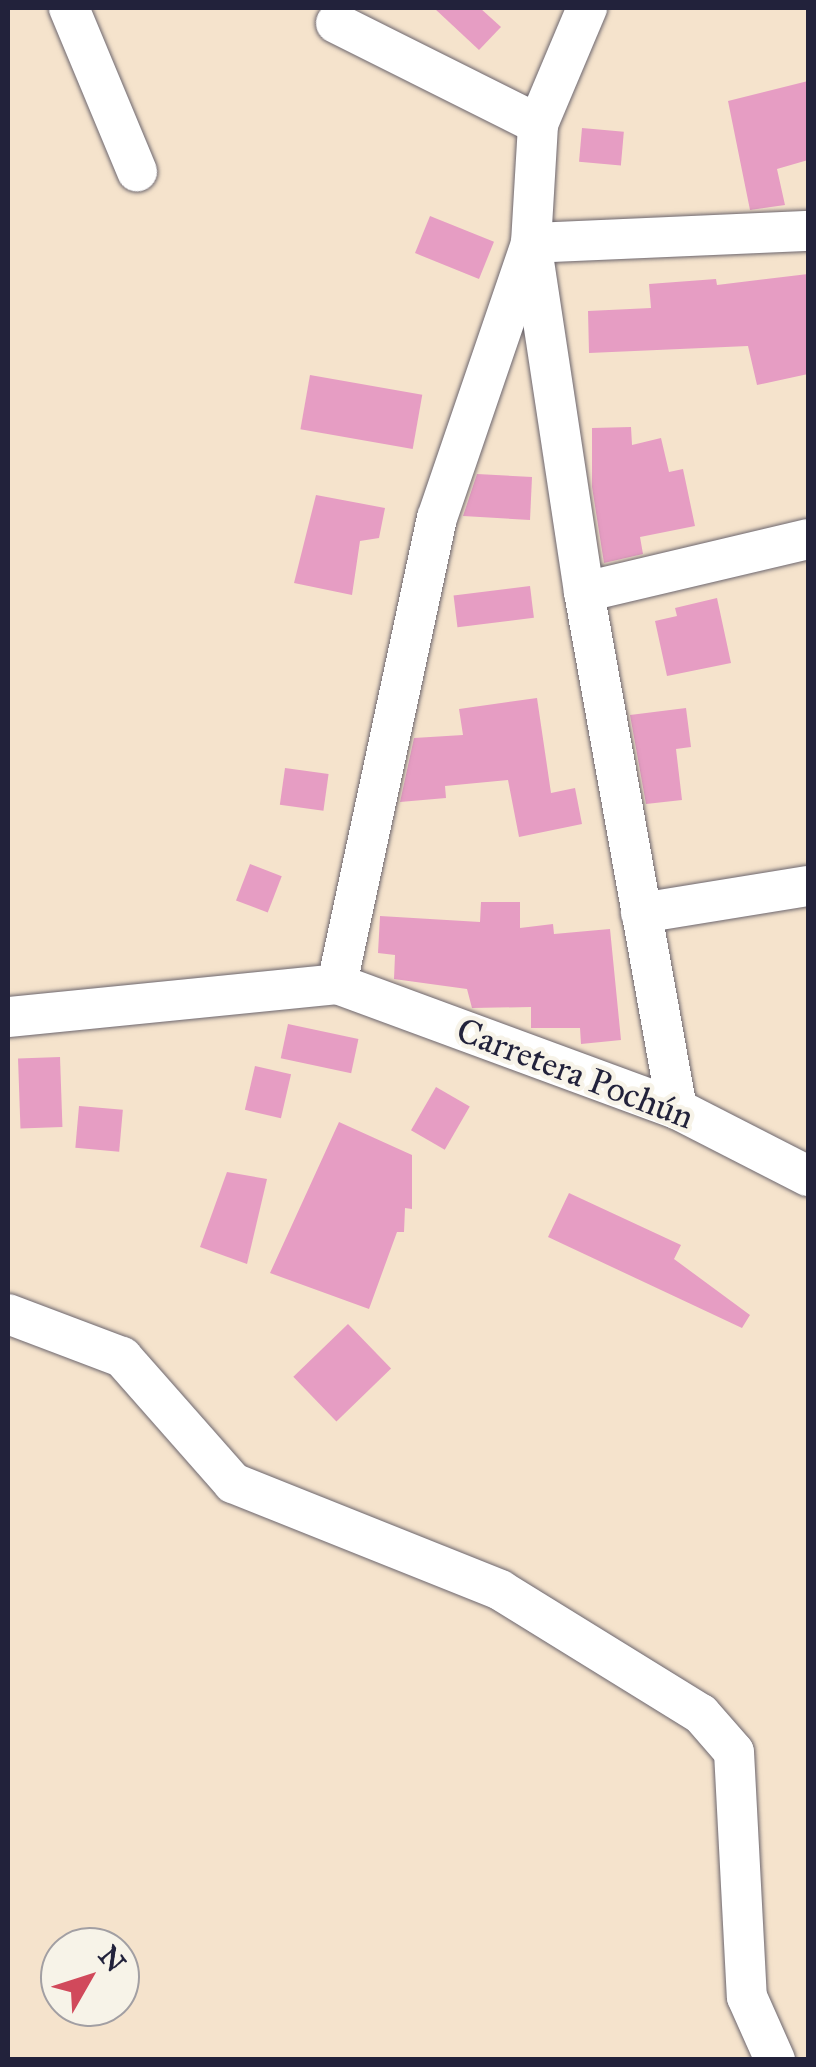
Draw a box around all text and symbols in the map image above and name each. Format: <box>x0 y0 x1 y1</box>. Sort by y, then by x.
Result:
street label: Carretera Pochún <box>451 1010 699 1138</box>
north arrow <box>40 1927 140 2027</box>
text: N <box>91 1939 133 1979</box>

